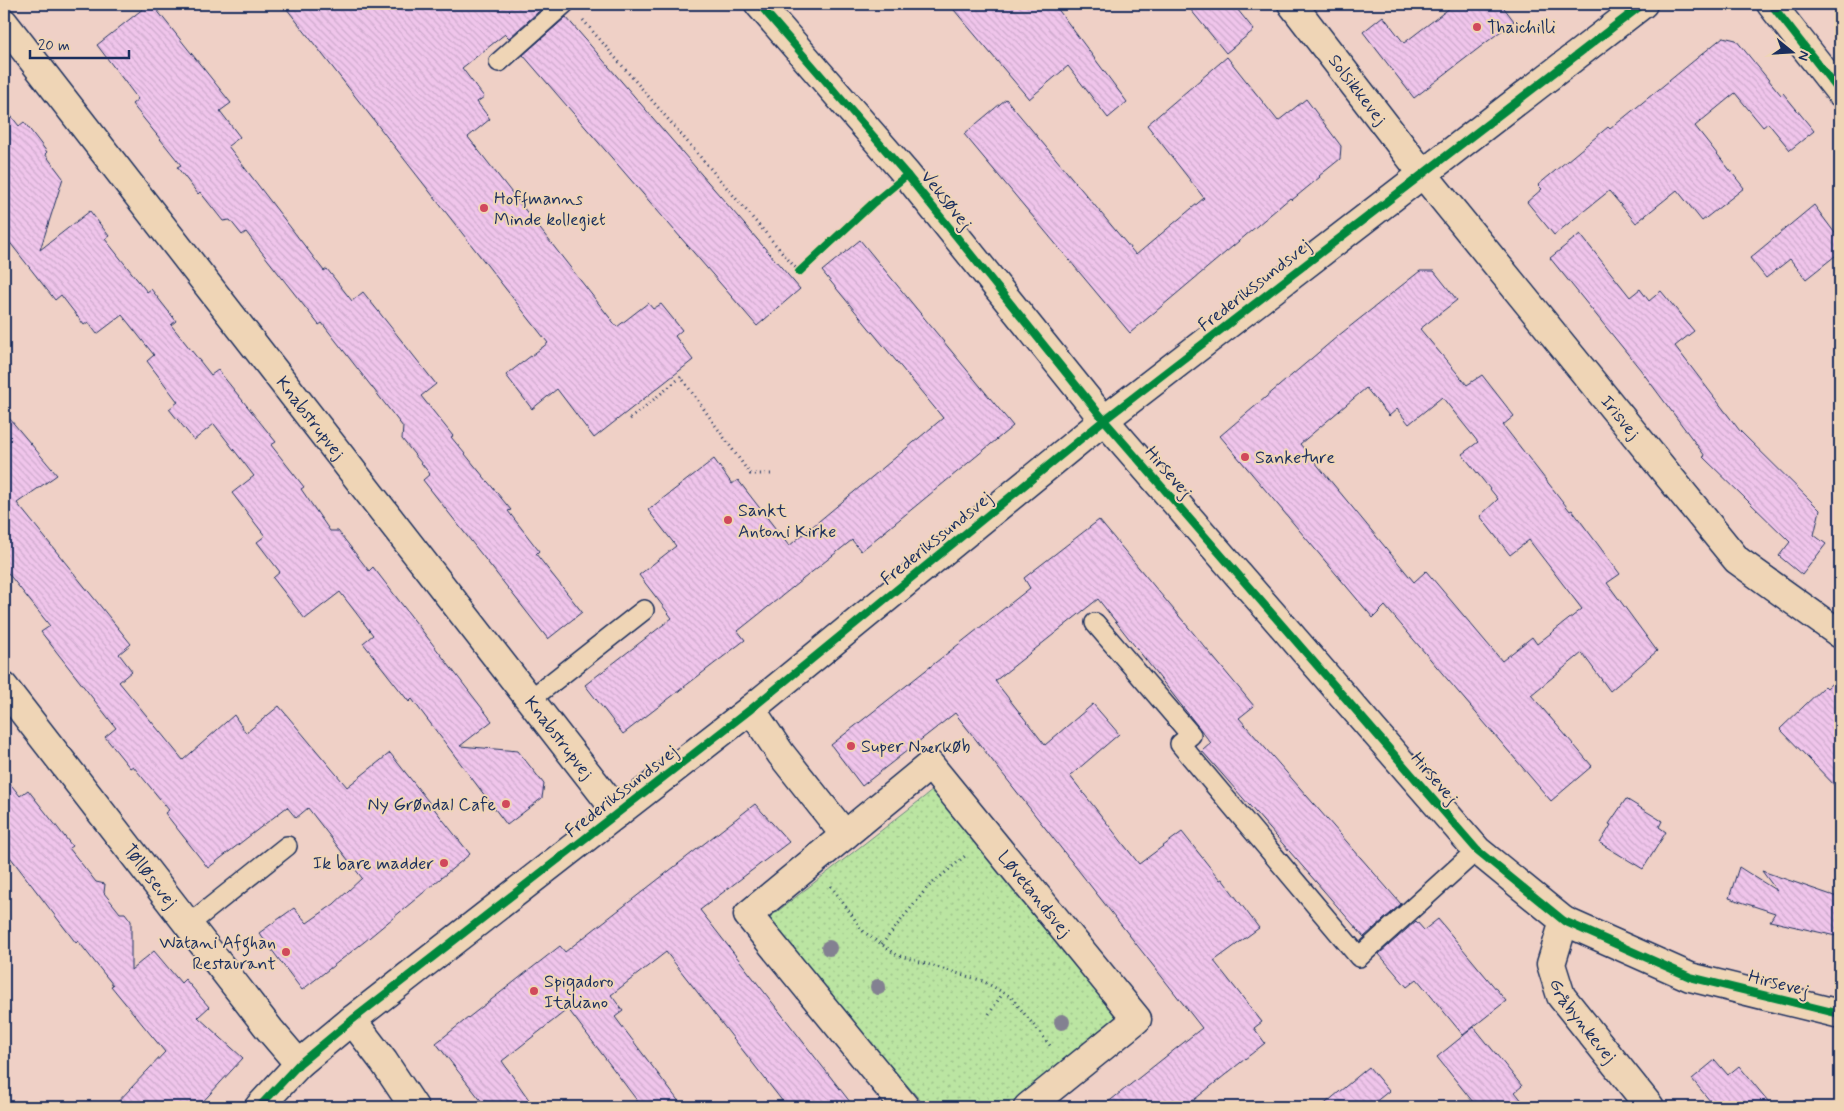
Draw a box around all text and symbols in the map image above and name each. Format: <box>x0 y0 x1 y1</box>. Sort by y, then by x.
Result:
place label: Thaichilli <box>1487 16 1556 40</box>
marker: Thaichilli <box>1471 21 1483 33</box>
scale bar <box>30 28 129 60</box>
north arrow <box>1766 28 1816 78</box>
text: 20 m <box>38 36 70 56</box>
text: N <box>1793 48 1813 63</box>
street label: Solsikkevej <box>1322 50 1392 131</box>
street label: Veksøvej <box>915 166 978 235</box>
place label: Hoffmanns Minde kollegiet <box>494 187 606 232</box>
marker: Hoffmanns Minde kollegiet <box>478 202 490 214</box>
street label: Frederikssundsvej <box>1193 234 1316 337</box>
street label: Knabstrupvej <box>270 372 350 465</box>
street label: Irisvej <box>1595 390 1645 445</box>
street label: Hirsevej <box>1139 441 1198 504</box>
place label: Sanketure <box>1255 446 1335 470</box>
marker: Sanketure <box>1239 451 1251 463</box>
street label: Frederikssundsvej <box>876 486 997 591</box>
place label: Sankt Antoni Kirke <box>738 499 836 544</box>
marker: Sankt Antoni Kirke <box>722 514 734 526</box>
street label: Knabstrupvej <box>519 691 599 785</box>
place label: Super Nærkøb <box>861 735 971 759</box>
street label: Frederikssundsvej <box>560 740 683 843</box>
marker: Super Nærkøb <box>845 740 857 752</box>
street label: Hirsevej <box>1405 747 1464 810</box>
place label: Ny Grøndal Cafe <box>367 793 496 817</box>
marker: Ny Grøndal Cafe <box>500 798 512 810</box>
street label: Tølløsevej <box>117 839 182 914</box>
street label: Løvetandsvej <box>992 846 1077 943</box>
place label: Ik bare madder <box>313 852 434 876</box>
marker: Ik bare madder <box>438 857 450 869</box>
place label: Watani Afghan Restaurant <box>159 931 276 976</box>
marker: Watani Afghan Restaurant <box>280 946 292 958</box>
street label: Hirsevej <box>1746 965 1812 1003</box>
place label: Spigadoro Italiano <box>544 970 614 1015</box>
street label: Gråbynkevej <box>1543 976 1621 1069</box>
marker: Spigadoro Italiano <box>528 985 540 997</box>

